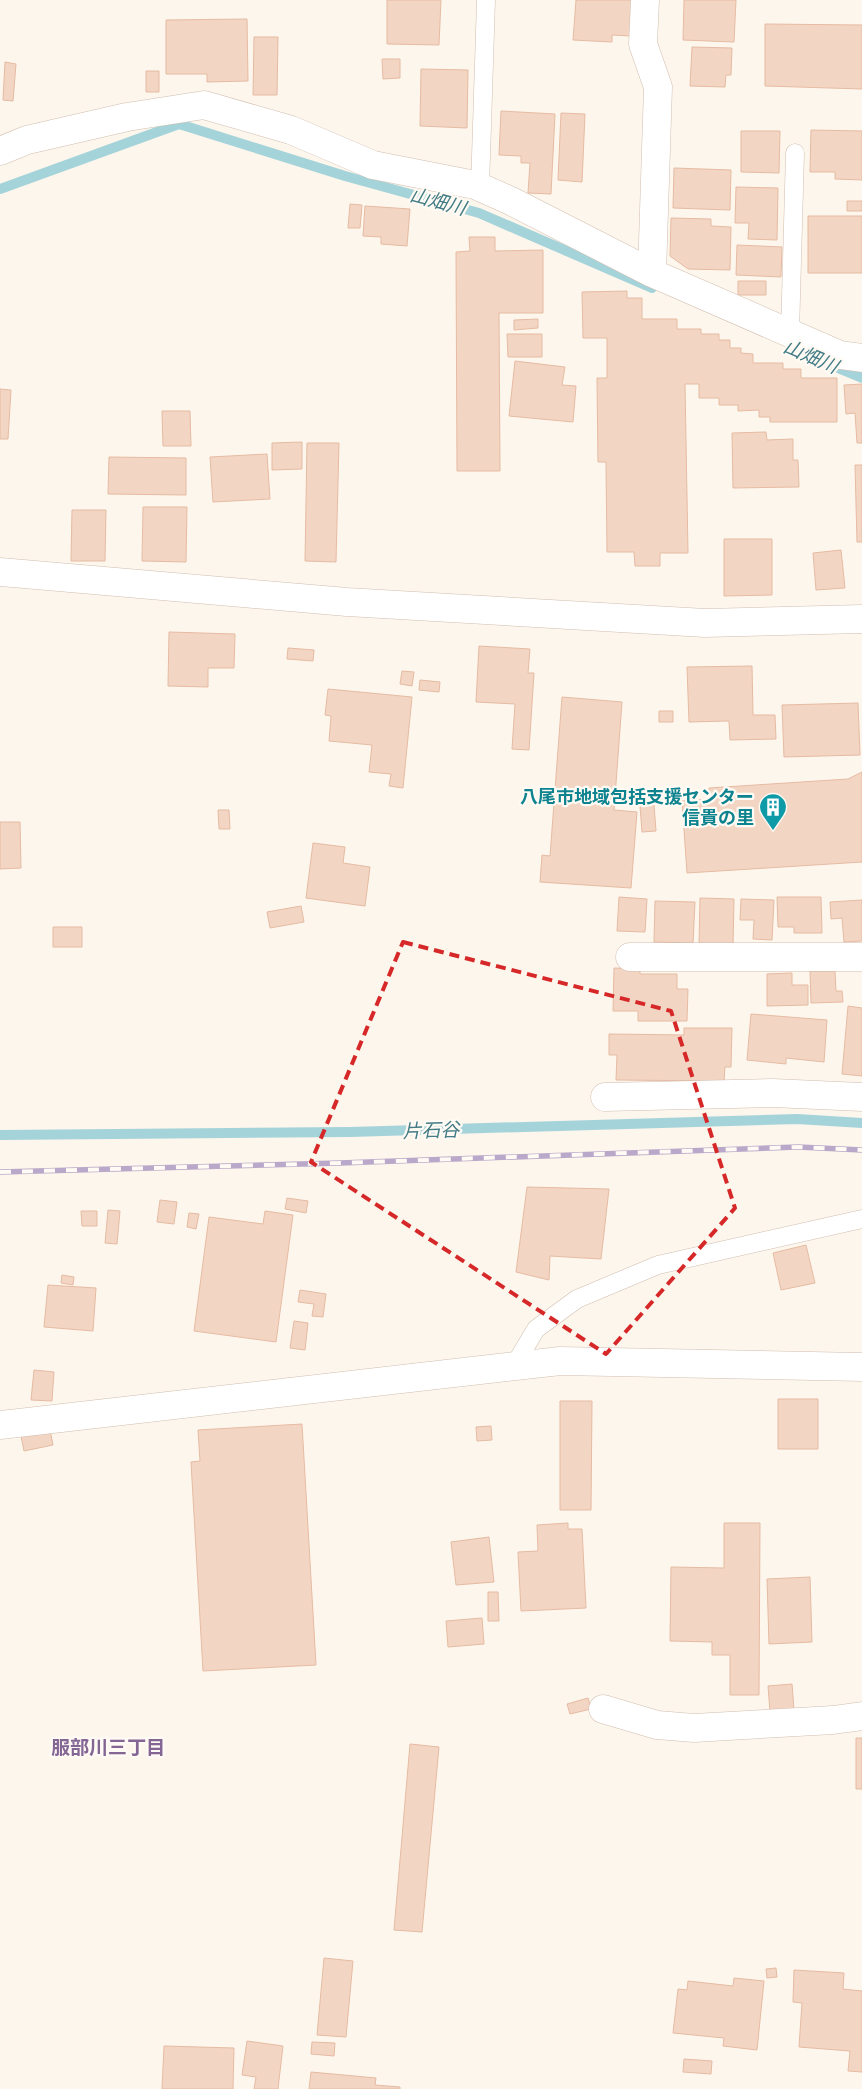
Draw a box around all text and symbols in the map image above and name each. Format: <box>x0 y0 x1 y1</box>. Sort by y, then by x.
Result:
water label: 山畑川 <box>408 183 470 220</box>
water label: 山畑川 <box>780 335 843 378</box>
place label: 八尾市地域包括支援センター 信貴の里 <box>520 786 754 828</box>
building icon: 八尾市地域包括支援センター 信貴の里 <box>758 792 788 831</box>
water label: 片石谷 <box>402 1118 462 1142</box>
district label: 服部川三丁目 <box>51 1736 165 1758</box>

